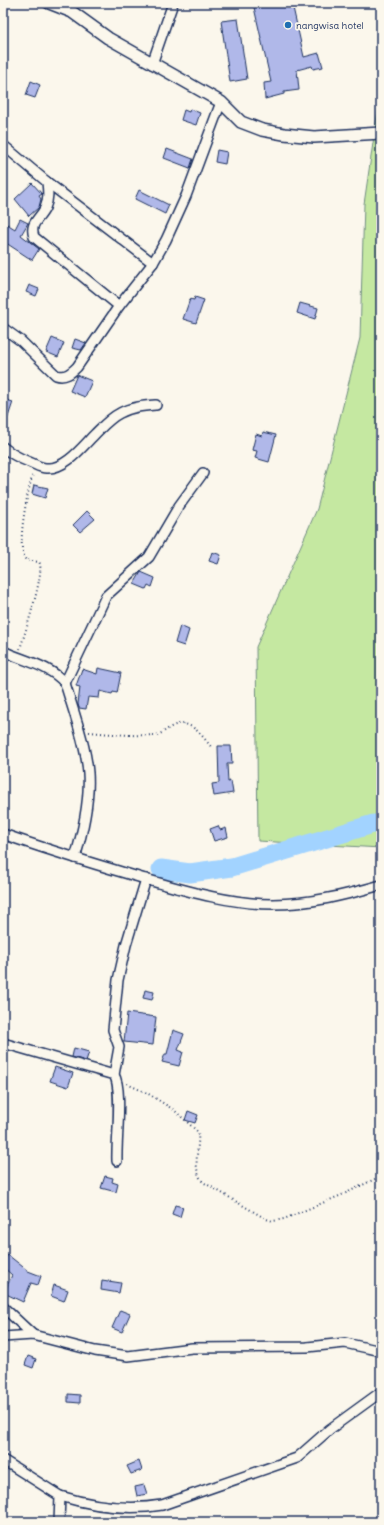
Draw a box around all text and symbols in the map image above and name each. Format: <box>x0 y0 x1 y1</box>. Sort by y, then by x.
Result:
place label: nangwisa hotel <box>296 19 364 32</box>
marker: nangwisa hotel <box>283 20 293 30</box>

